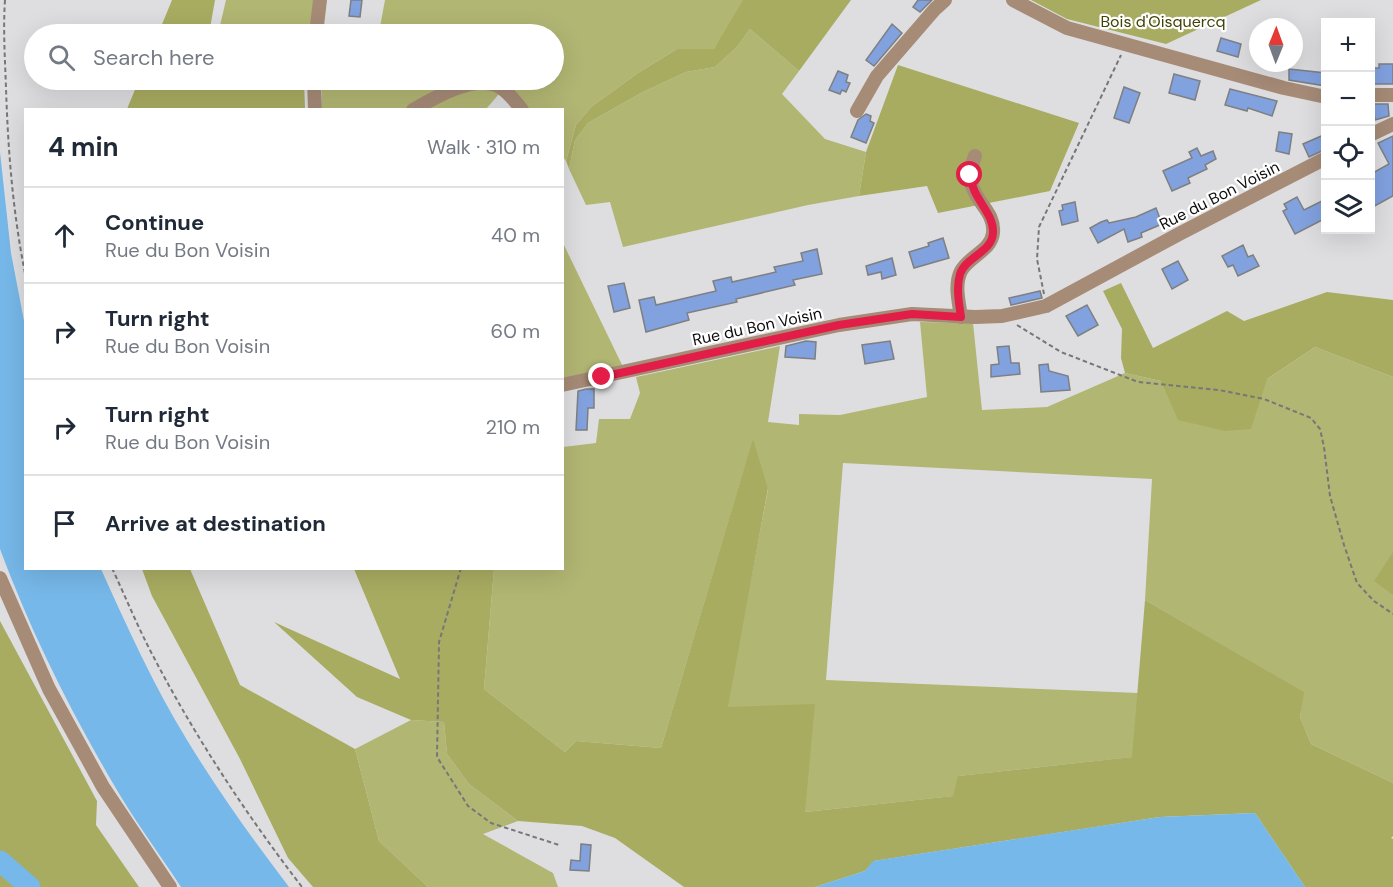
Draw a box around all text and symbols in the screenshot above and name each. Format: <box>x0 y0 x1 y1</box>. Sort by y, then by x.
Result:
park label: Bois d'Oisquercq <box>1100 11 1226 32</box>
north arrow <box>1249 18 1303 72</box>
map controls <box>1321 18 1375 234</box>
button: + <box>1321 18 1375 72</box>
search box <box>24 24 564 90</box>
icon: search <box>45 41 78 74</box>
text: Search here <box>93 43 214 72</box>
button: − <box>1321 72 1375 126</box>
button: locate <box>1321 126 1375 180</box>
text: 4 min <box>48 130 119 164</box>
text: Walk · 310 m <box>427 134 540 160</box>
street label: Rue du Bon Voisin <box>1156 156 1283 235</box>
route start <box>956 161 982 187</box>
button: layers <box>1321 180 1375 234</box>
text: Continue <box>105 208 204 237</box>
icon: ahead <box>48 219 81 252</box>
text: 40 m <box>491 222 540 248</box>
text: Rue du Bon Voisin <box>105 237 270 263</box>
street label: Rue du Bon Voisin <box>690 302 824 350</box>
text: Turn right <box>105 304 210 333</box>
icon: right <box>48 315 81 348</box>
text: 60 m <box>491 318 540 344</box>
text: Rue du Bon Voisin <box>105 333 270 359</box>
route end <box>588 363 614 389</box>
text: Turn right <box>105 400 210 429</box>
icon: right <box>48 411 81 444</box>
text: 210 m <box>485 414 540 440</box>
text: Rue du Bon Voisin <box>105 429 270 455</box>
icon: arrive <box>48 507 81 540</box>
text: Arrive at destination <box>105 509 326 538</box>

